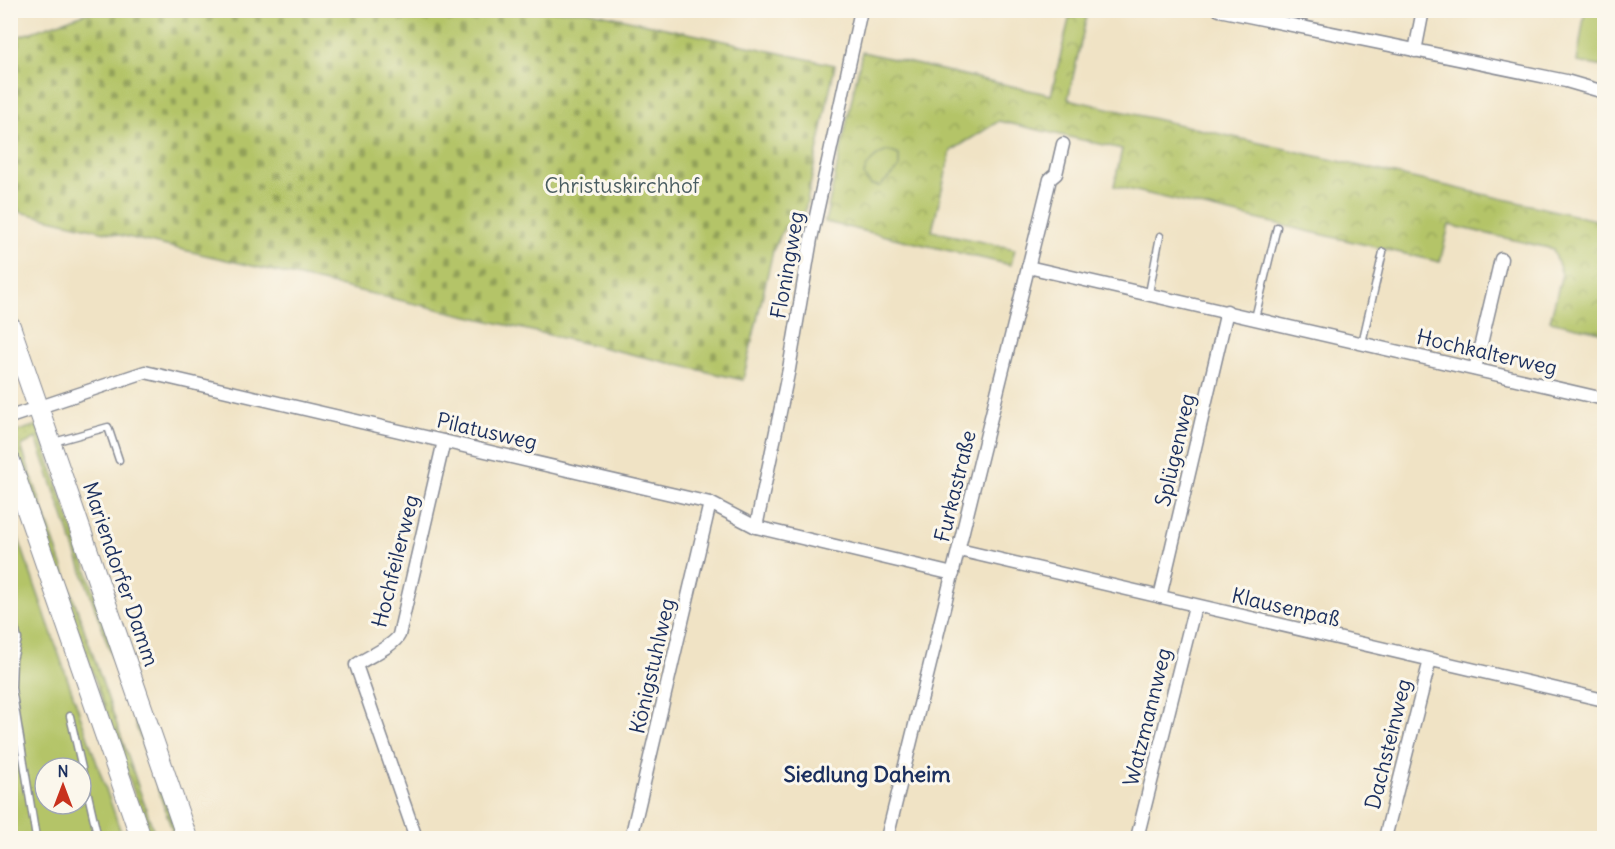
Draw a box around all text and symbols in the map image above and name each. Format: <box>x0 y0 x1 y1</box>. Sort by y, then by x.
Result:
park label: Christuskirchhof <box>545 172 701 199</box>
street label: Floningweg <box>764 209 810 321</box>
street label: Hochkalterweg <box>1414 323 1560 381</box>
street label: Splügenweg <box>1149 391 1201 509</box>
street label: Pilatusweg <box>434 406 540 456</box>
street label: Furkastraße <box>928 427 982 545</box>
street label: Mariendorfer Damm <box>77 478 165 670</box>
street label: Hochfeilerweg <box>365 492 425 630</box>
street label: Klausenpaß <box>1229 581 1343 633</box>
street label: Königstuhlweg <box>623 596 681 736</box>
street label: Watzmannweg <box>1117 645 1177 789</box>
street label: Dachsteinweg <box>1359 676 1417 812</box>
north arrow <box>33 756 93 816</box>
district label: Siedlung Daheim <box>784 760 950 788</box>
text: N <box>57 761 69 781</box>

